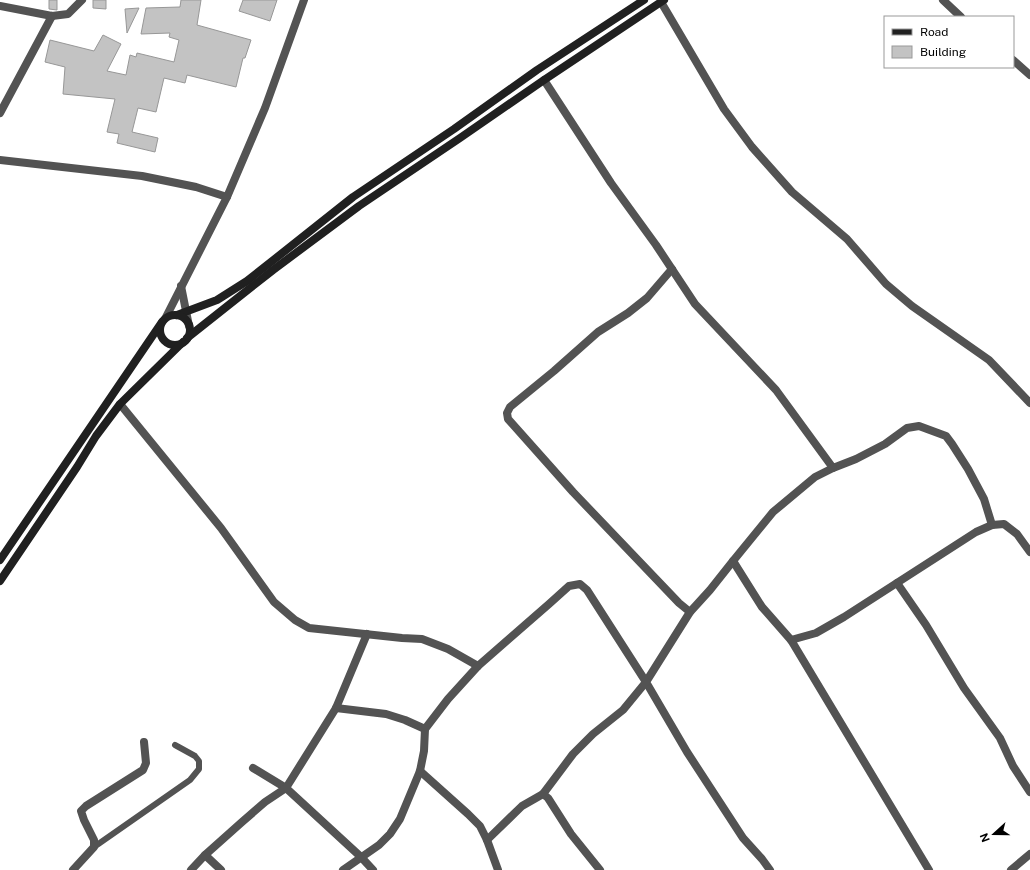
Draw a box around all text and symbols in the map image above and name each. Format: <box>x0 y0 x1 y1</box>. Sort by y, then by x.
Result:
legend <box>884 16 1014 68</box>
text: Road <box>920 25 948 39</box>
text: Building <box>920 45 966 59</box>
north arrow <box>974 814 1014 854</box>
text: N <box>978 831 992 844</box>

